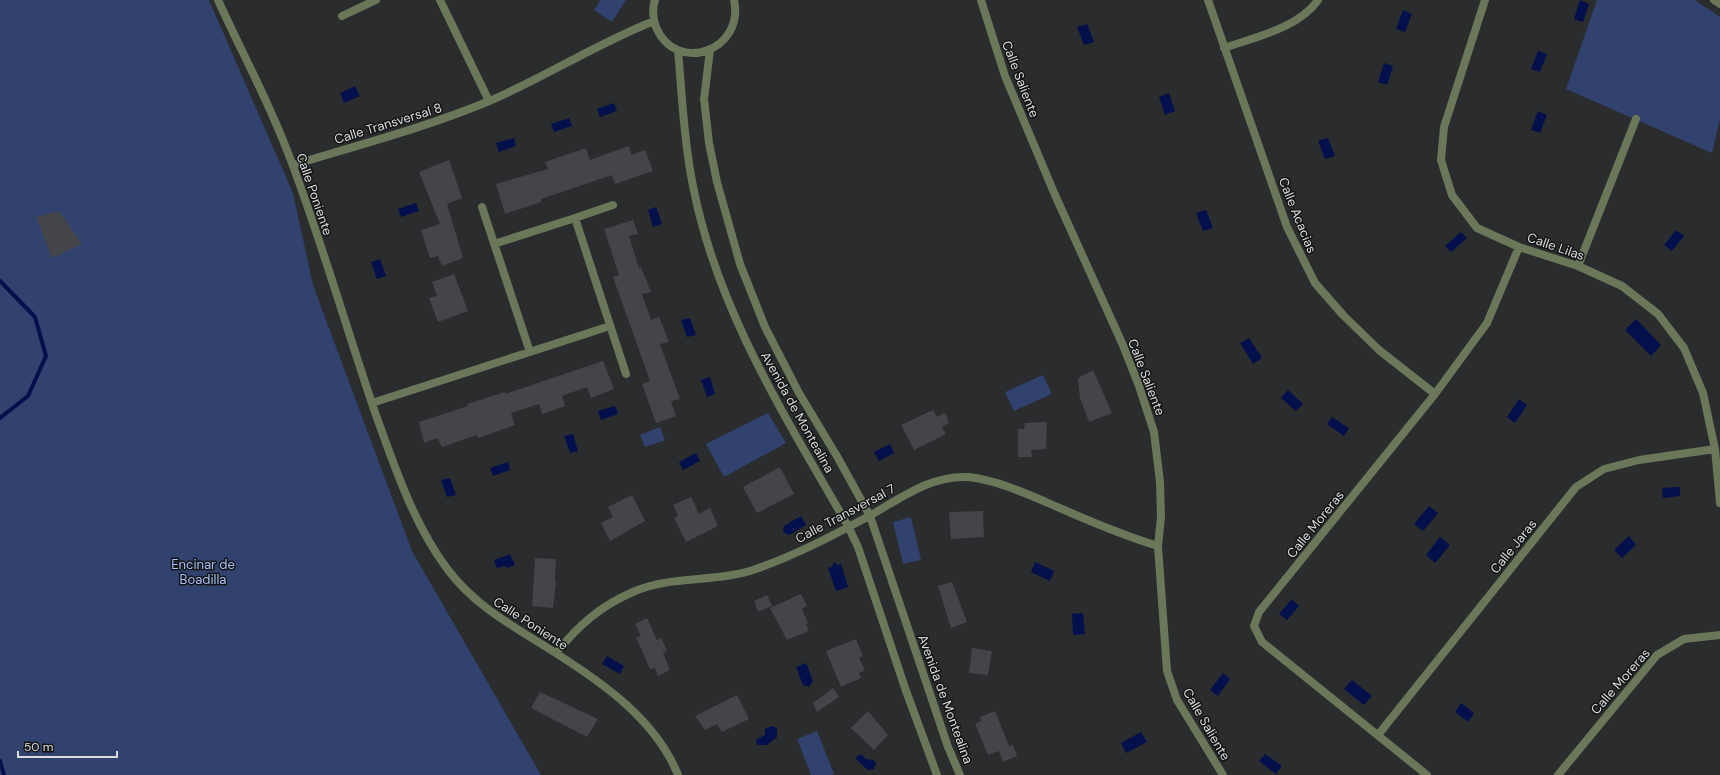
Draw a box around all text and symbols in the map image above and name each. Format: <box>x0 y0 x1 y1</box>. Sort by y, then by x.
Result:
street label: Calle Saliente <box>998 38 1043 120</box>
street label: Calle Transversal 8 <box>332 99 444 148</box>
street label: Calle Poniente <box>293 151 337 237</box>
street label: Calle Acacias <box>1275 175 1320 255</box>
street label: Calle Lilas <box>1525 229 1587 264</box>
street label: Calle Saliente <box>1124 336 1169 418</box>
street label: Avenida de Montealina <box>757 349 838 476</box>
street label: Calle Transversal 7 <box>792 480 898 547</box>
street label: Calle Moreras <box>1283 487 1348 562</box>
street label: Calle Jaras <box>1486 516 1540 577</box>
park label: Encinar de Boadilla <box>171 556 235 588</box>
street label: Calle Poniente <box>490 593 571 654</box>
street label: Avenida de Montealina <box>914 632 977 766</box>
street label: Calle Moreras <box>1587 645 1654 718</box>
street label: Calle Saliente <box>1179 685 1234 763</box>
scale bar <box>18 733 117 759</box>
text: 50 m <box>24 739 53 755</box>

